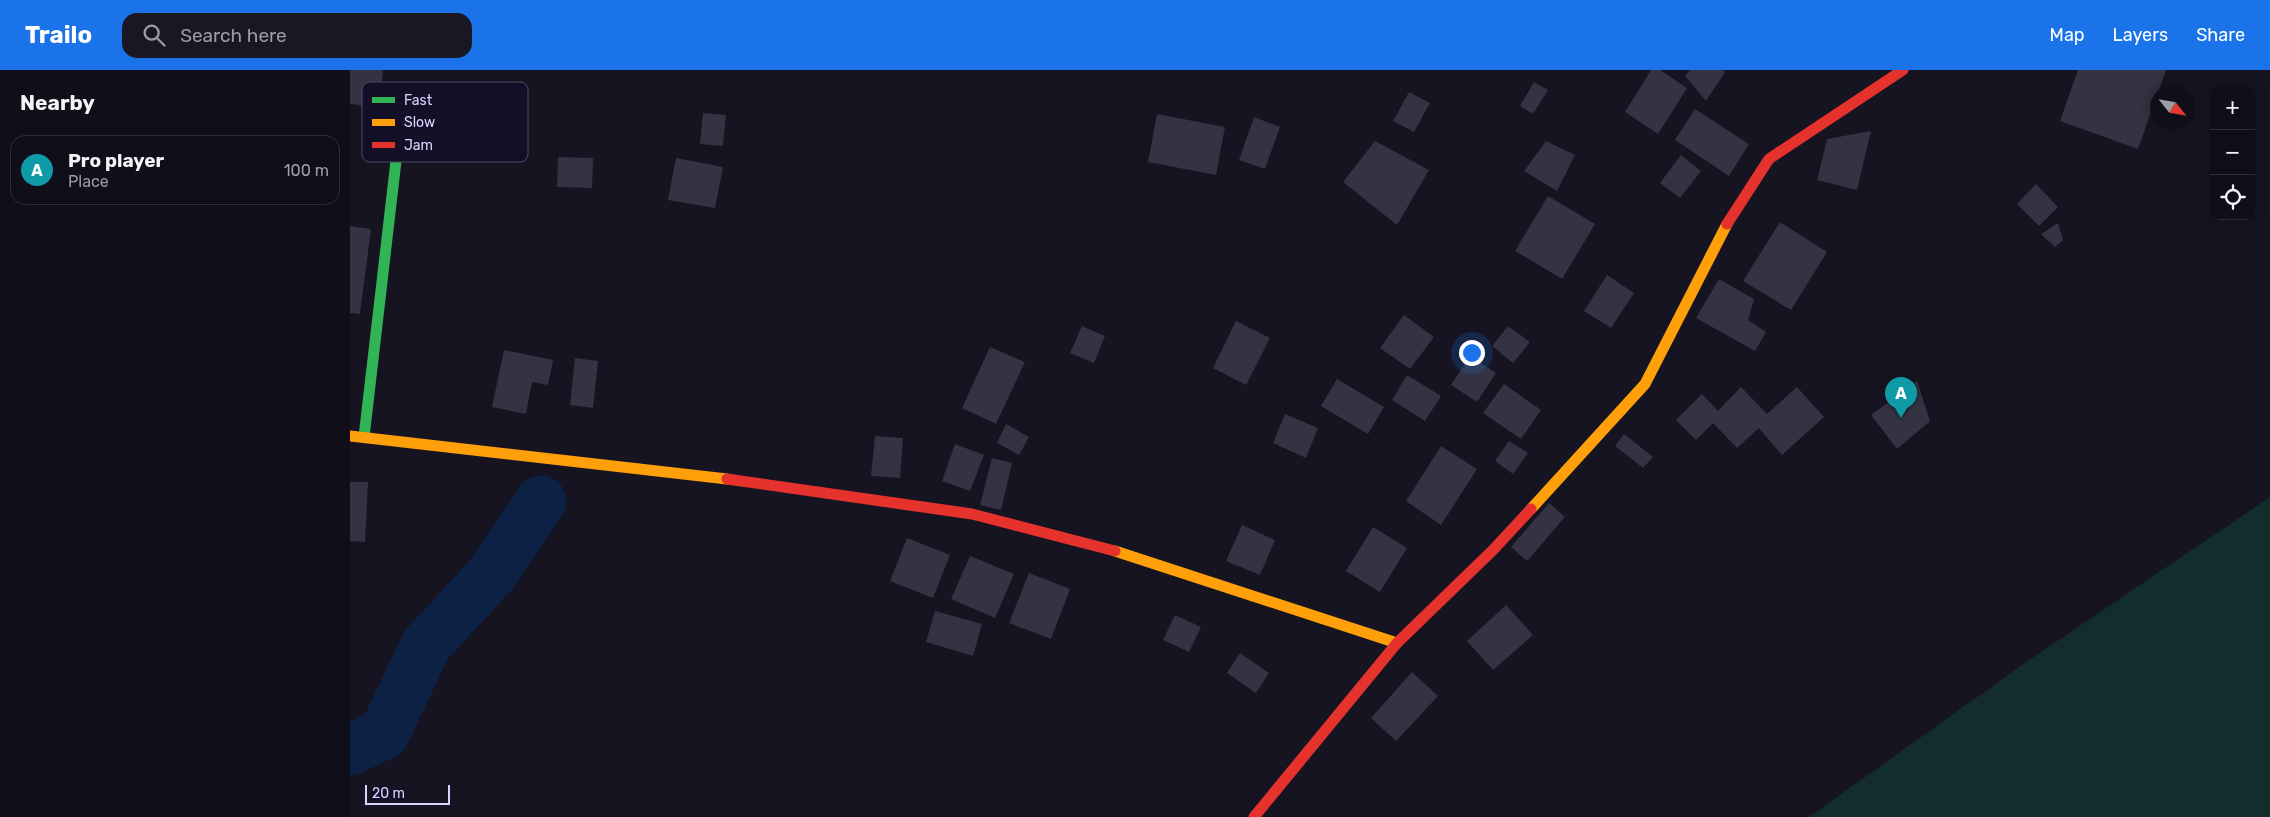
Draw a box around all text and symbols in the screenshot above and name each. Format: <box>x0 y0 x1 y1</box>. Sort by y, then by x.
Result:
search box <box>122 13 472 58</box>
text: Trailo <box>25 21 92 49</box>
icon: search <box>140 21 168 49</box>
text: Search here <box>180 24 287 47</box>
text: Map <box>2050 24 2085 46</box>
text: Layers <box>2113 24 2168 46</box>
text: Share <box>2196 24 2245 46</box>
legend <box>362 82 528 162</box>
north arrow <box>2150 85 2195 130</box>
map controls <box>2210 85 2255 220</box>
button: + <box>2210 85 2255 130</box>
text: Nearby <box>20 90 95 115</box>
text: Fast <box>404 92 433 109</box>
text: Slow <box>404 114 435 131</box>
button: − <box>2210 130 2255 175</box>
text: Jam <box>404 137 433 154</box>
text: Pro player <box>68 149 164 172</box>
text: A <box>31 161 43 180</box>
text: 100 m <box>284 161 329 180</box>
text: Place <box>68 172 109 191</box>
button: locate <box>2210 175 2255 220</box>
your location <box>1459 340 1485 366</box>
pin: A <box>1885 377 1917 418</box>
scale bar <box>365 782 450 805</box>
text: 20 m <box>372 785 405 802</box>

